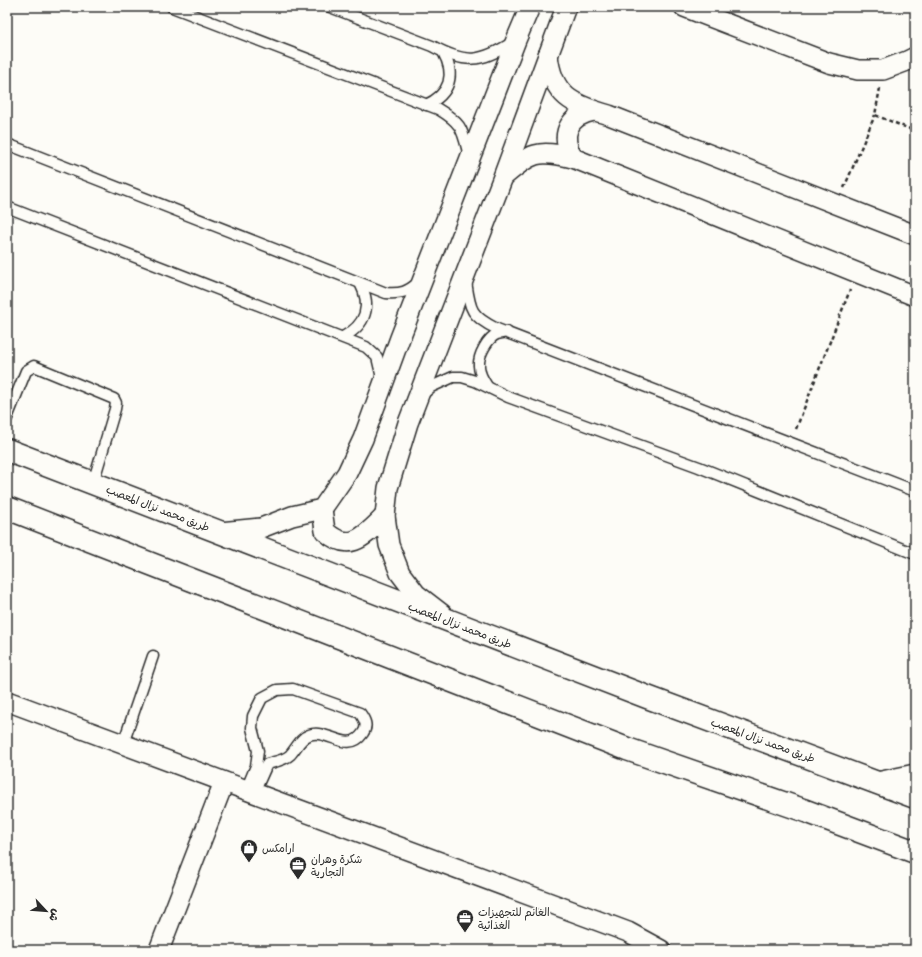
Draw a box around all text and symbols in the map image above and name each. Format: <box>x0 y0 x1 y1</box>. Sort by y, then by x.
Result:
street label: طريق محمد نزال المعصب <box>104 482 212 535</box>
street label: طريق محمد نزال المعصب <box>406 599 514 652</box>
street label: طريق محمد نزال المعصب <box>709 715 817 766</box>
shop icon: ارامكس <box>239 838 259 863</box>
place label: ارامكس <box>262 841 294 855</box>
place label: شكرة وهران التجارية <box>311 852 362 879</box>
office icon: شكرة وهران التجارية <box>288 855 308 880</box>
north arrow <box>26 891 66 931</box>
place label: الغانم للتجهيزات الغذائية <box>478 905 550 932</box>
text: ش <box>46 907 64 924</box>
office icon: الغانم للتجهيزات الغذائية <box>455 908 475 933</box>

